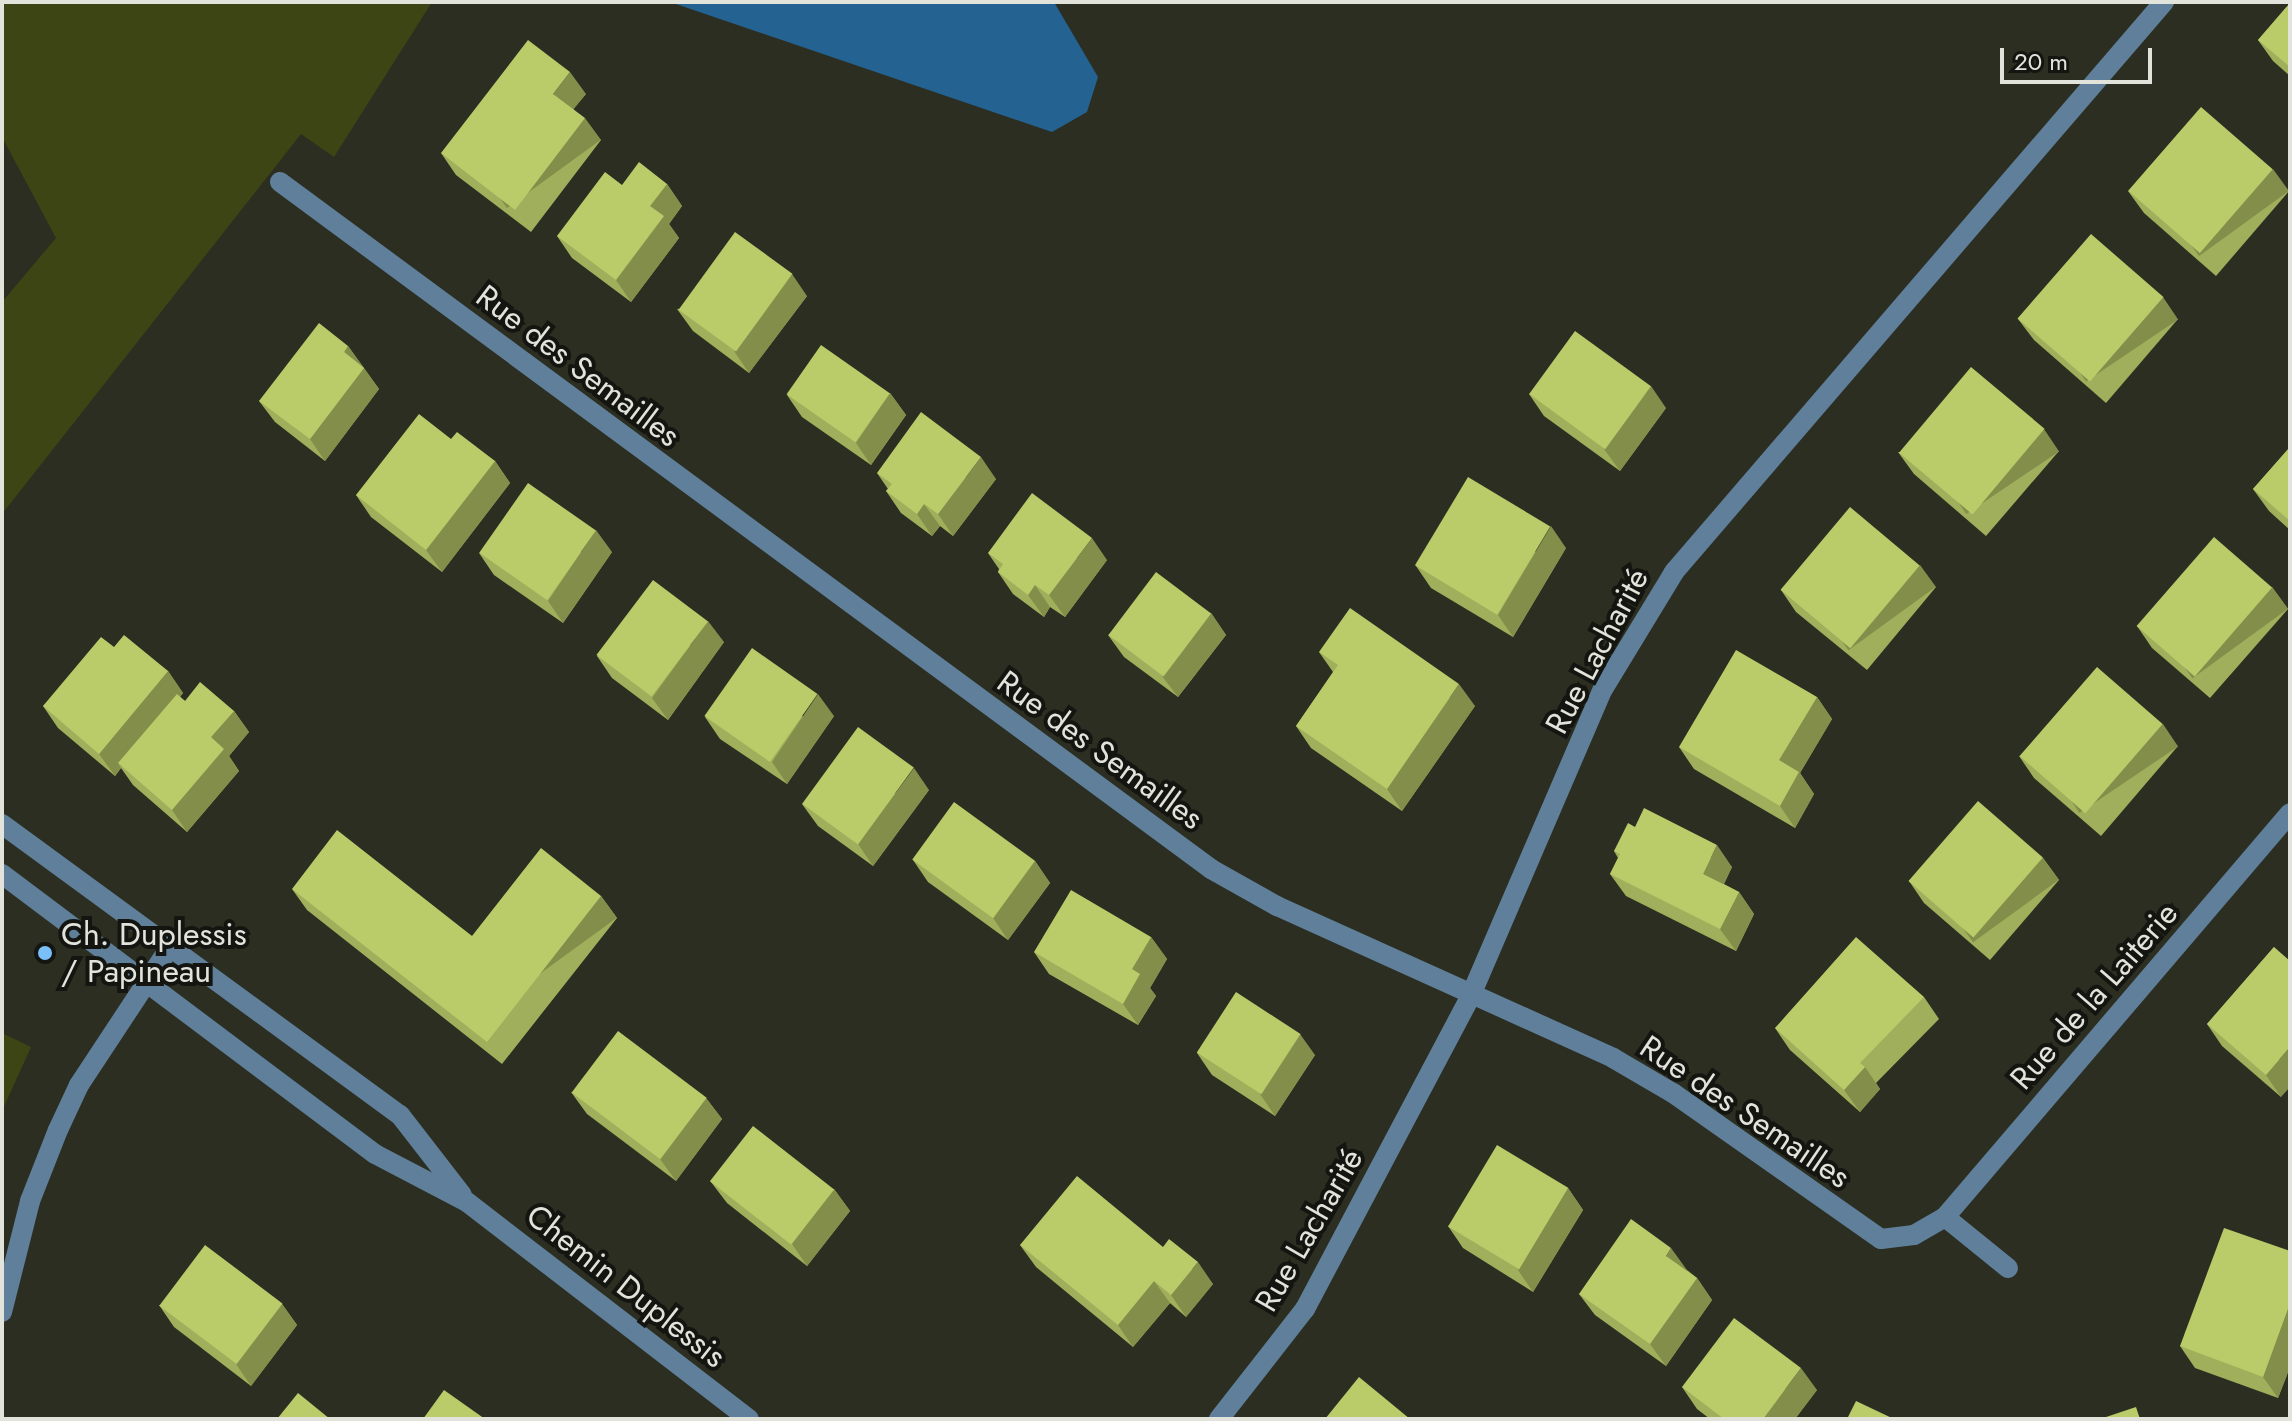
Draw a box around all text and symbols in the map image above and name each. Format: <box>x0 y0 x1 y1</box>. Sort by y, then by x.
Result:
scale bar <box>2004 32 2156 82</box>
text: 20 m <box>2014 44 2068 79</box>
street label: Rue des Semailles <box>469 277 687 455</box>
street label: Rue Lacharité <box>1537 562 1657 740</box>
street label: Rue des Semailles <box>990 663 1210 837</box>
street label: Rue de la Laiterie <box>2002 895 2186 1097</box>
place label: Ch. Duplessis / Papineau <box>61 916 247 991</box>
marker: Ch. Duplessis / Papineau <box>36 944 54 962</box>
street label: Rue des Semailles <box>1633 1028 1857 1196</box>
street label: Rue Lacharité <box>1247 1142 1371 1318</box>
street label: Chemin Duplessis <box>519 1196 733 1376</box>

